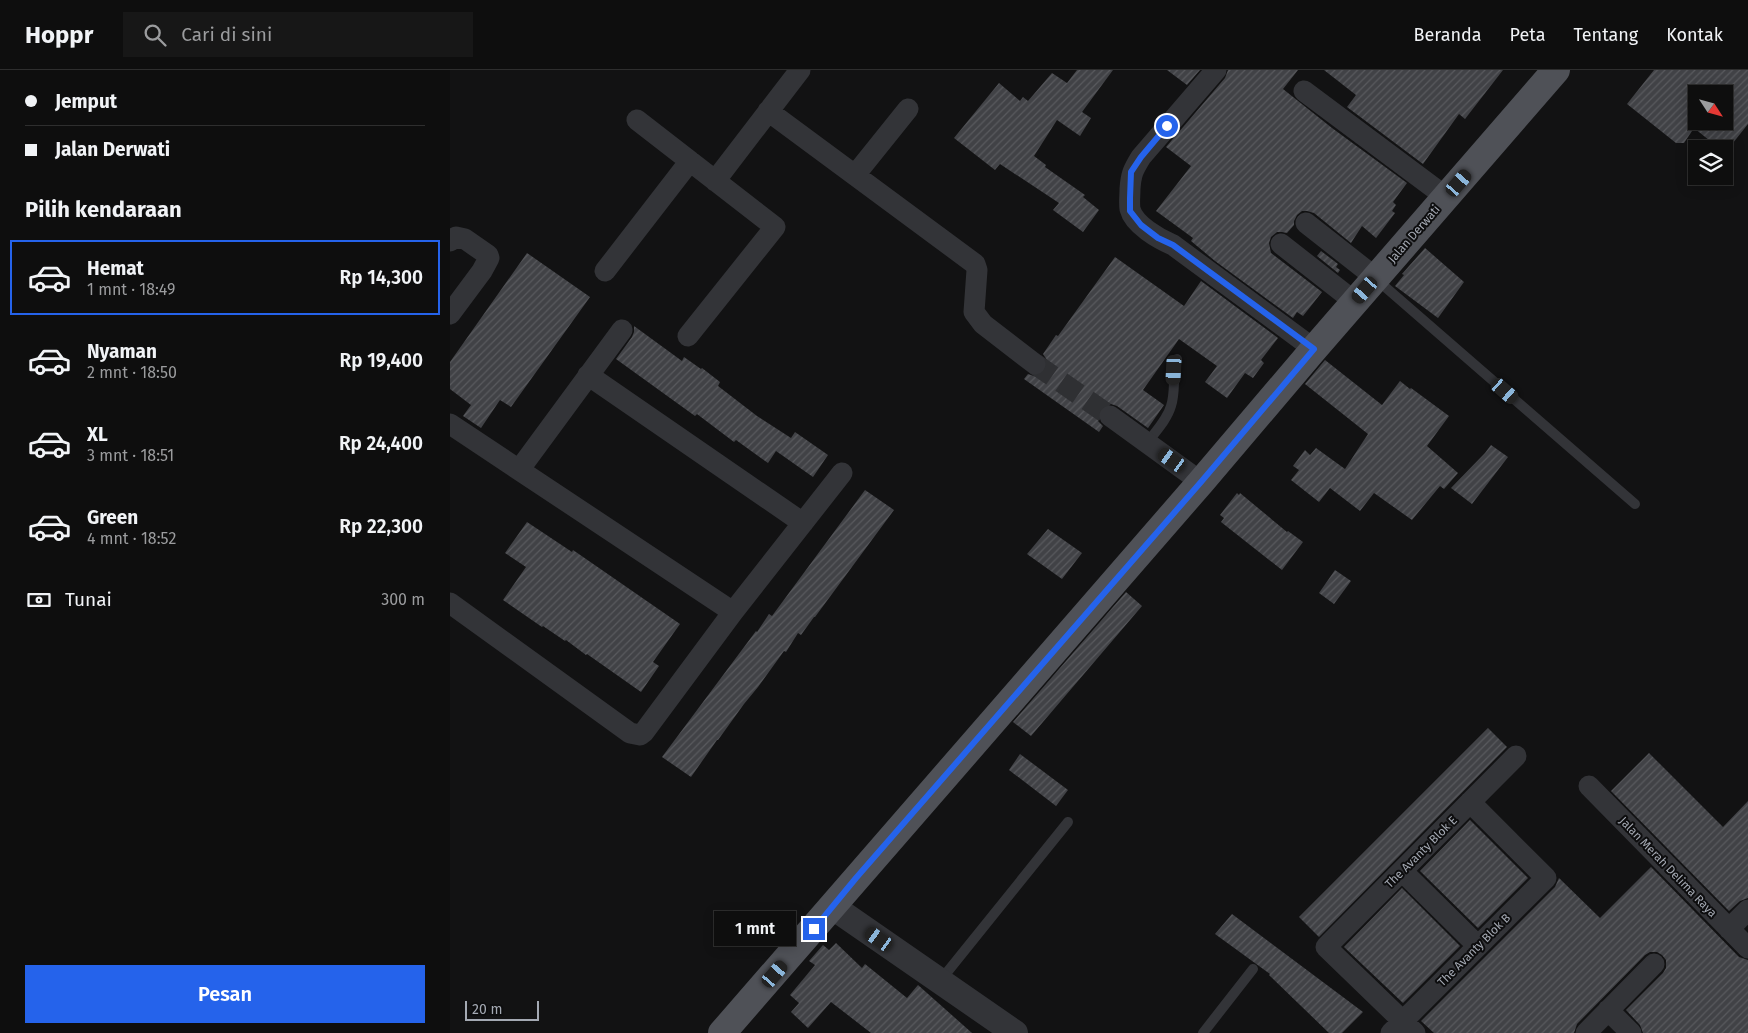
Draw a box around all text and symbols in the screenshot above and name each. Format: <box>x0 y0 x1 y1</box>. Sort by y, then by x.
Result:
search box <box>123 12 473 57</box>
text: Hoppr <box>25 21 93 49</box>
icon: search <box>141 21 169 49</box>
text: Cari di sini <box>181 23 272 46</box>
text: Beranda <box>1414 24 1482 46</box>
text: Peta <box>1510 24 1545 46</box>
text: Tentang <box>1573 24 1638 46</box>
text: Kontak <box>1666 24 1723 46</box>
north arrow <box>1688 85 1732 130</box>
map controls <box>1688 85 1733 185</box>
text: Jemput <box>55 90 117 113</box>
route start <box>1156 115 1178 137</box>
text: Jalan Derwati <box>55 138 170 161</box>
button: layers <box>1688 140 1733 185</box>
car <box>1443 167 1474 199</box>
text: Pilih kendaraan <box>25 196 182 223</box>
street label: Jalan Derwati <box>1385 202 1443 266</box>
icon: car <box>27 255 72 300</box>
text: Hemat <box>87 257 144 280</box>
text: Rp 14,300 <box>340 266 423 289</box>
car <box>1349 274 1380 306</box>
text: 1 mnt · 18:49 <box>87 280 175 299</box>
icon: car <box>27 338 72 383</box>
text: Nyaman <box>87 340 157 363</box>
text: Rp 19,400 <box>340 349 423 372</box>
car <box>1165 355 1182 385</box>
text: 2 mnt · 18:50 <box>87 363 177 382</box>
car <box>1488 375 1521 407</box>
icon: car <box>27 421 72 466</box>
text: XL <box>87 423 108 446</box>
text: Rp 24,400 <box>339 432 423 455</box>
car <box>1155 445 1188 475</box>
text: 3 mnt · 18:51 <box>87 446 174 465</box>
icon: car <box>27 504 72 549</box>
text: Green <box>87 506 138 529</box>
text: Rp 22,300 <box>339 515 423 538</box>
text: 4 mnt · 18:52 <box>87 529 176 548</box>
icon: cash <box>25 586 53 614</box>
text: Tunai <box>65 588 112 611</box>
text: 300 m <box>381 590 425 609</box>
street label: The Avanty Blok E <box>1382 813 1460 891</box>
street label: Jalan Merah Delima Raya <box>1616 814 1720 920</box>
street label: The Avanty Blok B <box>1435 911 1513 989</box>
callout: 1 mnt <box>714 912 796 946</box>
route end <box>803 918 825 940</box>
text: 1 mnt <box>735 919 775 938</box>
car <box>862 924 895 954</box>
car <box>759 958 790 990</box>
button: Pesan <box>25 965 425 1023</box>
scale bar <box>465 998 539 1021</box>
text: 20 m <box>472 1001 502 1018</box>

